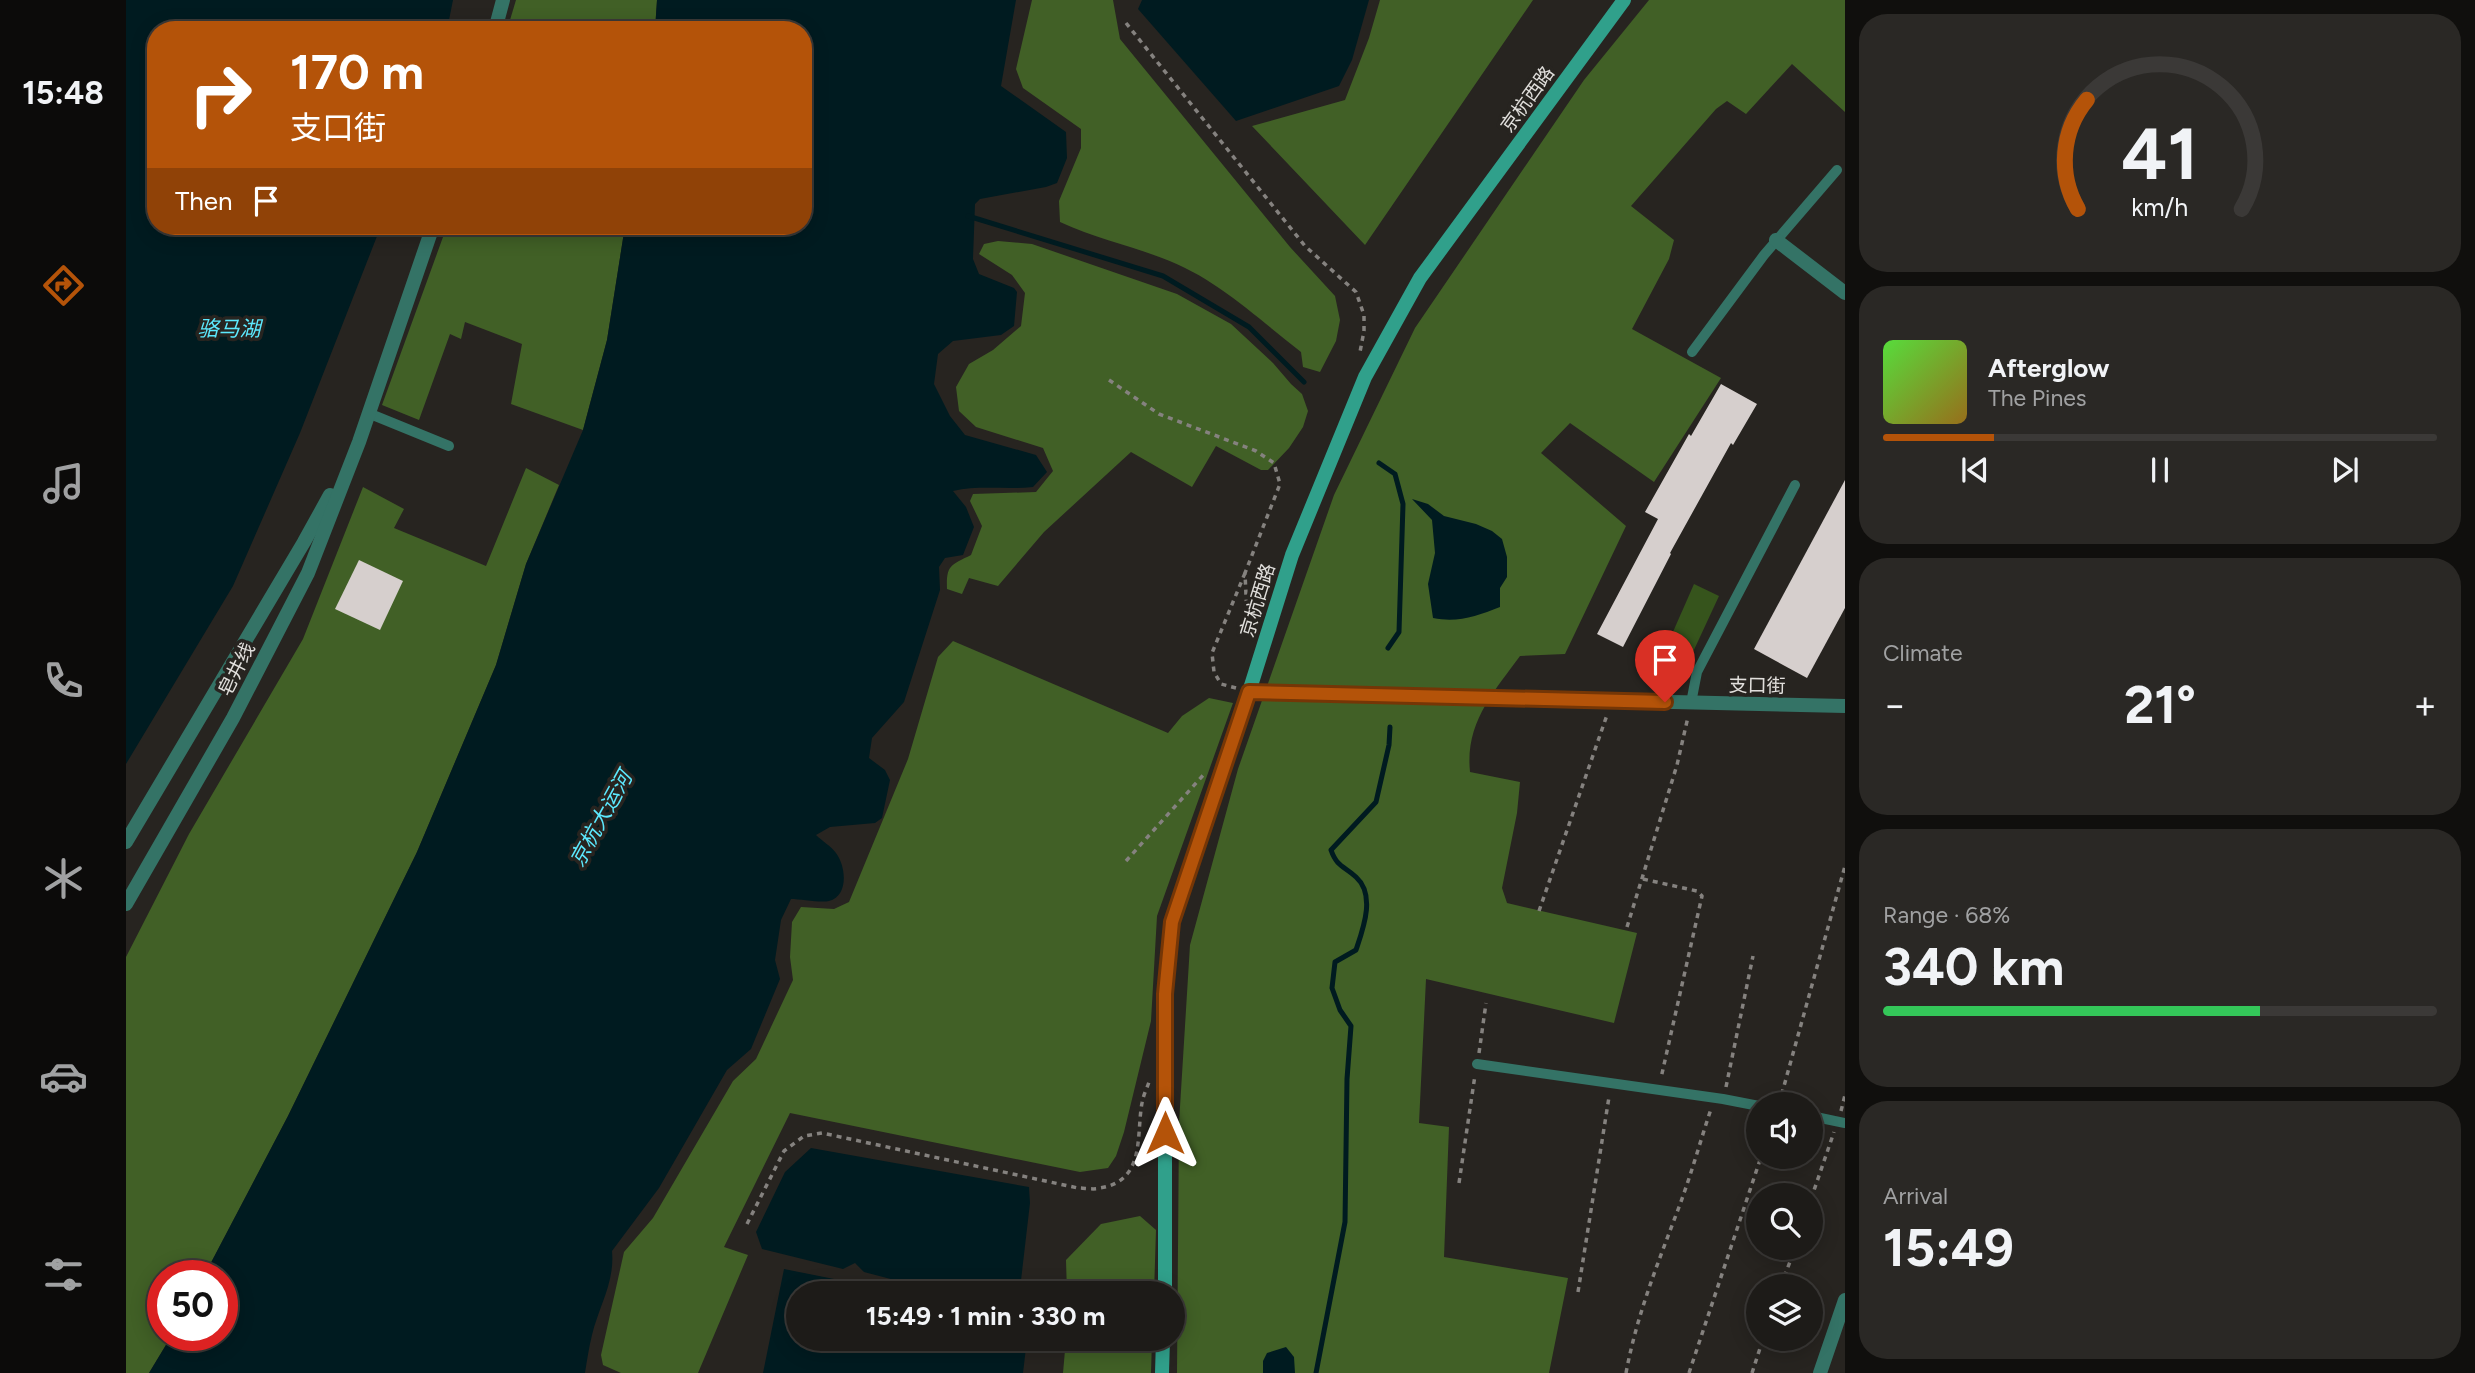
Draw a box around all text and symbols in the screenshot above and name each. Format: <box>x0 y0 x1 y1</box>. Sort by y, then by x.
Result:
text: 170 m <box>290 42 424 101</box>
icon: right <box>175 49 266 140</box>
street label: 京杭西路 <box>1496 62 1559 137</box>
text: 15:48 <box>22 74 104 112</box>
text: 支口街 <box>290 109 386 147</box>
text: 41 <box>2122 110 2198 197</box>
icon: arrive <box>247 182 285 220</box>
text: Then <box>175 185 233 217</box>
text: km/h <box>2131 192 2189 222</box>
icon: directions <box>39 261 88 310</box>
water label: 骆马湖 <box>198 316 263 341</box>
text: Afterglow <box>1988 352 2110 384</box>
text: The Pines <box>1988 384 2087 412</box>
icon: previous <box>1956 451 1994 489</box>
icon: pause <box>2141 451 2179 489</box>
icon: next <box>2326 451 2364 489</box>
icon: music <box>39 459 88 508</box>
street label: 京杭西路 <box>1235 560 1280 640</box>
pin <box>1635 630 1695 702</box>
street label: 皂井线 <box>213 639 260 700</box>
text: Climate <box>1883 639 1962 667</box>
icon: arrive <box>1646 641 1684 679</box>
icon: phone <box>39 656 88 705</box>
street label: 支口街 <box>1728 674 1786 697</box>
text: 21° <box>2124 674 2196 736</box>
text: − <box>1883 682 1907 728</box>
text: + <box>2413 682 2437 728</box>
water label: 京杭大运河 <box>564 763 639 871</box>
icon: climate <box>39 854 88 903</box>
text: Range · 68% <box>1883 901 2010 929</box>
text: 340 km <box>1883 936 2064 998</box>
icon: car <box>39 1052 88 1101</box>
map controls <box>1746 1092 1823 1351</box>
button: sound <box>1746 1092 1823 1169</box>
position arrow <box>1128 1096 1202 1170</box>
text: Arrival <box>1883 1182 1948 1210</box>
button: search <box>1746 1183 1823 1260</box>
text: 15:49 <box>1883 1217 2014 1279</box>
icon: filters <box>39 1250 88 1299</box>
speed limit sign: 50 <box>147 1260 238 1351</box>
button: layers <box>1746 1274 1823 1351</box>
text: 15:49 · 1 min · 330 m <box>866 1300 1105 1332</box>

